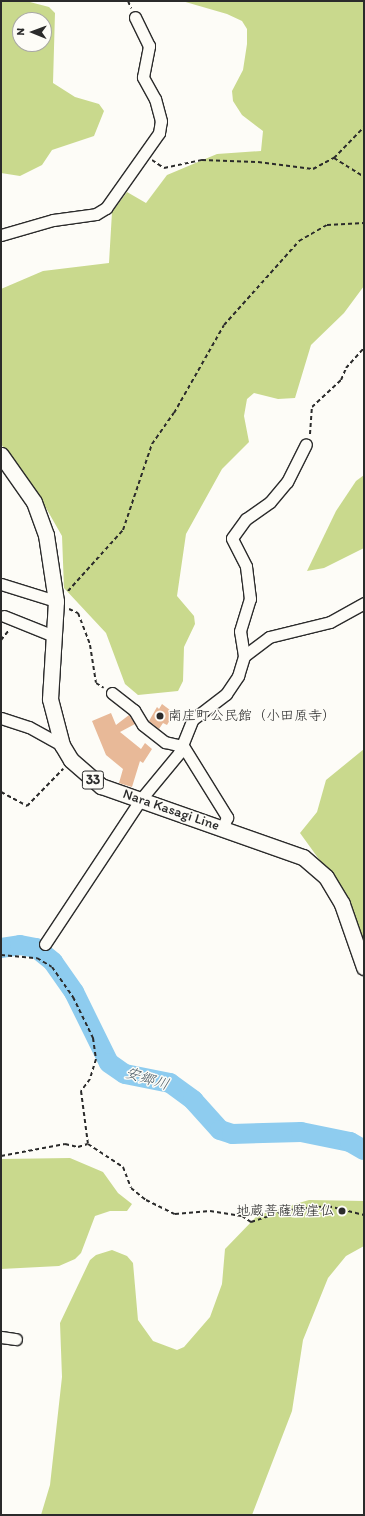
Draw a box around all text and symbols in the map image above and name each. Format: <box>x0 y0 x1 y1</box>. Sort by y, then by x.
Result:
north arrow <box>12 12 52 52</box>
text: N <box>14 28 27 36</box>
place label: 南庄町公民館（小田原寺） <box>168 708 336 724</box>
marker: 南庄町公民館（小田原寺） <box>155 711 165 721</box>
road number: 33 <box>81 769 105 791</box>
street label: Nara Kasagi Line <box>121 786 221 834</box>
water label: 安郷川 <box>123 1064 171 1094</box>
place label: 地蔵菩薩磨崖仏 <box>236 1203 334 1219</box>
marker: 地蔵菩薩磨崖仏 <box>337 1206 347 1216</box>

